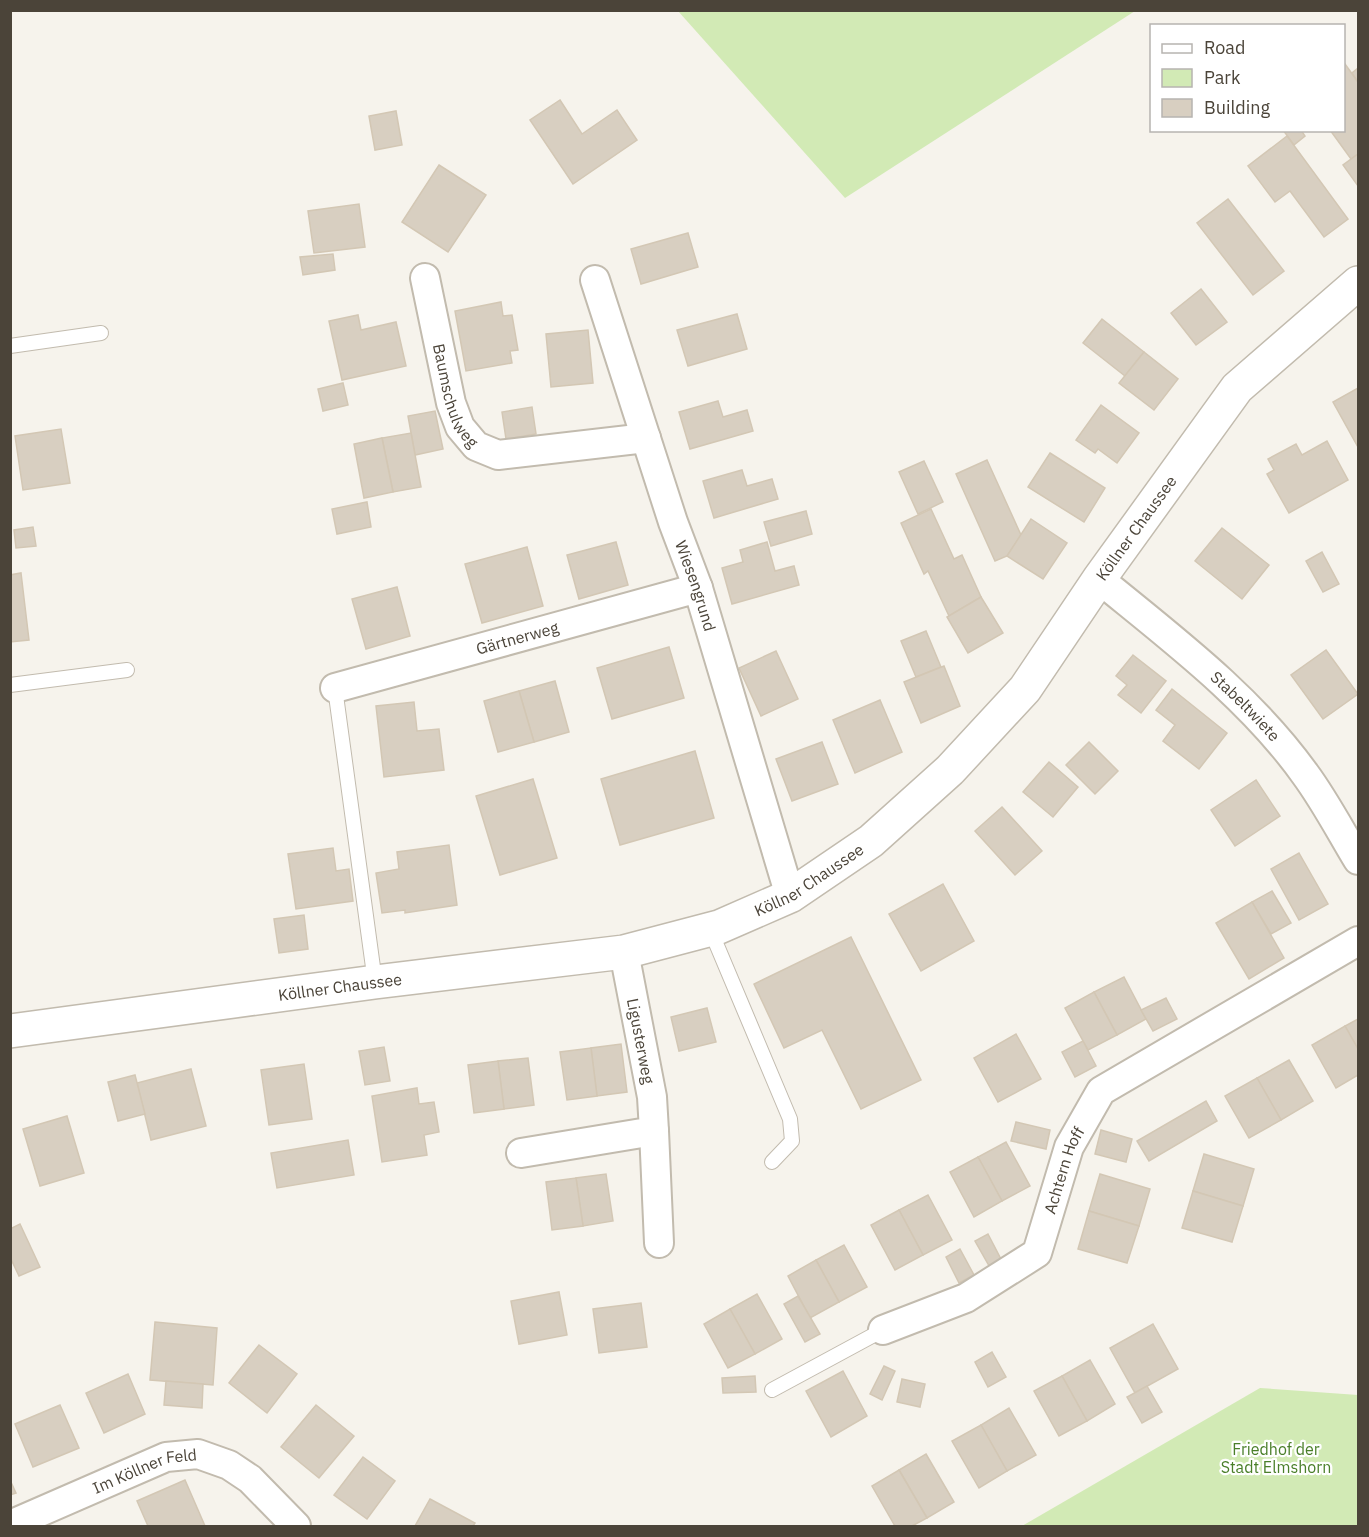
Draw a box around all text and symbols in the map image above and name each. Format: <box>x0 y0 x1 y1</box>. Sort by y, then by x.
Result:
legend <box>1150 24 1345 132</box>
text: Road <box>1204 36 1245 59</box>
text: Park <box>1204 66 1241 89</box>
text: Building <box>1204 96 1271 119</box>
street label: Baumschulweg <box>429 342 483 452</box>
street label: Köllner Chaussee <box>1091 471 1181 584</box>
street label: Wiesengrund <box>671 538 720 633</box>
street label: Gärtnerweg <box>474 617 561 659</box>
street label: Stabeltwiete <box>1206 667 1285 745</box>
street label: Köllner Chaussee <box>751 839 867 920</box>
street label: Köllner Chaussee <box>277 969 403 1005</box>
street label: Ligusterweg <box>623 996 659 1086</box>
street label: Achtern Hoff <box>1039 1123 1089 1216</box>
park label: Friedhof der Stadt Elmshorn <box>1221 1439 1331 1477</box>
street label: Im Köllner Feld <box>89 1444 198 1498</box>

